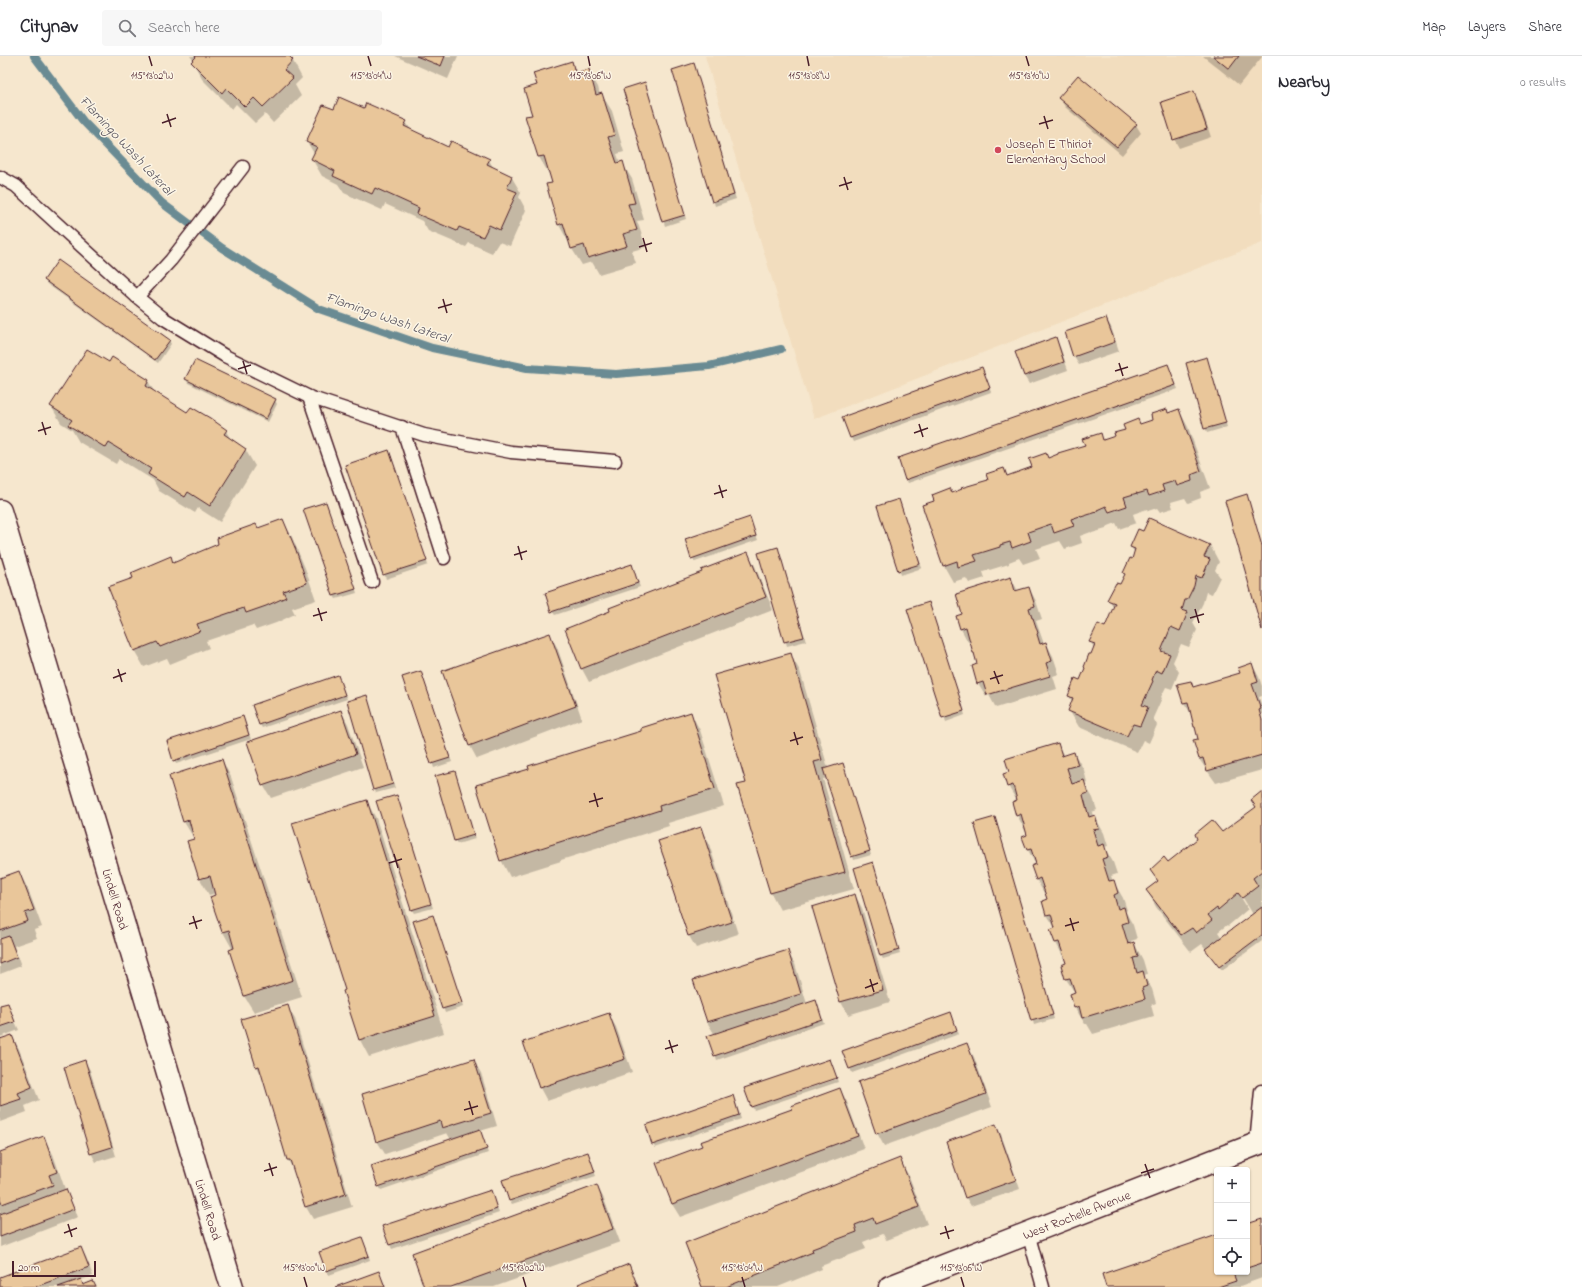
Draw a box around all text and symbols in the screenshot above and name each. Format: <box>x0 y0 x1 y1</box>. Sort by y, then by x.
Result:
search box <box>102 10 382 46</box>
text: Citynav <box>20 14 78 41</box>
icon: search <box>116 17 138 39</box>
text: Search here <box>148 17 220 39</box>
text: Map <box>1422 17 1446 38</box>
text: Layers <box>1468 17 1506 38</box>
text: Share <box>1528 17 1562 38</box>
text: 115°13'02"W <box>131 69 173 84</box>
text: 115°13'04"W <box>350 69 392 84</box>
text: 115°13'06"W <box>569 69 611 84</box>
text: 115°13'08"W <box>788 69 830 84</box>
text: 115°13'10"W <box>1009 69 1050 84</box>
text: Nearby <box>1278 70 1330 95</box>
text: 0 results <box>1520 73 1566 92</box>
water label: Flamingo Wash Lateral <box>74 91 179 202</box>
place label: Joseph E Thiriot Elementary School <box>1006 135 1106 170</box>
marker: Joseph E Thiriot Elementary School <box>993 145 1003 155</box>
water label: Flamingo Wash Lateral <box>323 287 454 350</box>
street label: Lindell Road <box>96 867 133 933</box>
map controls <box>1214 1167 1250 1275</box>
button: + <box>1214 1167 1250 1203</box>
street label: Lindell Road <box>189 1177 226 1243</box>
street label: West Rochelle Avenue <box>1020 1186 1134 1245</box>
button: − <box>1214 1203 1250 1239</box>
button: locate <box>1214 1239 1250 1275</box>
scale bar <box>12 1259 96 1278</box>
text: 20 m <box>18 1260 40 1276</box>
text: 115°13'00"W <box>283 1261 325 1276</box>
text: 115°13'02"W <box>502 1261 544 1276</box>
text: 115°13'04"W <box>721 1261 763 1276</box>
text: 115°13'06"W <box>940 1261 982 1276</box>

